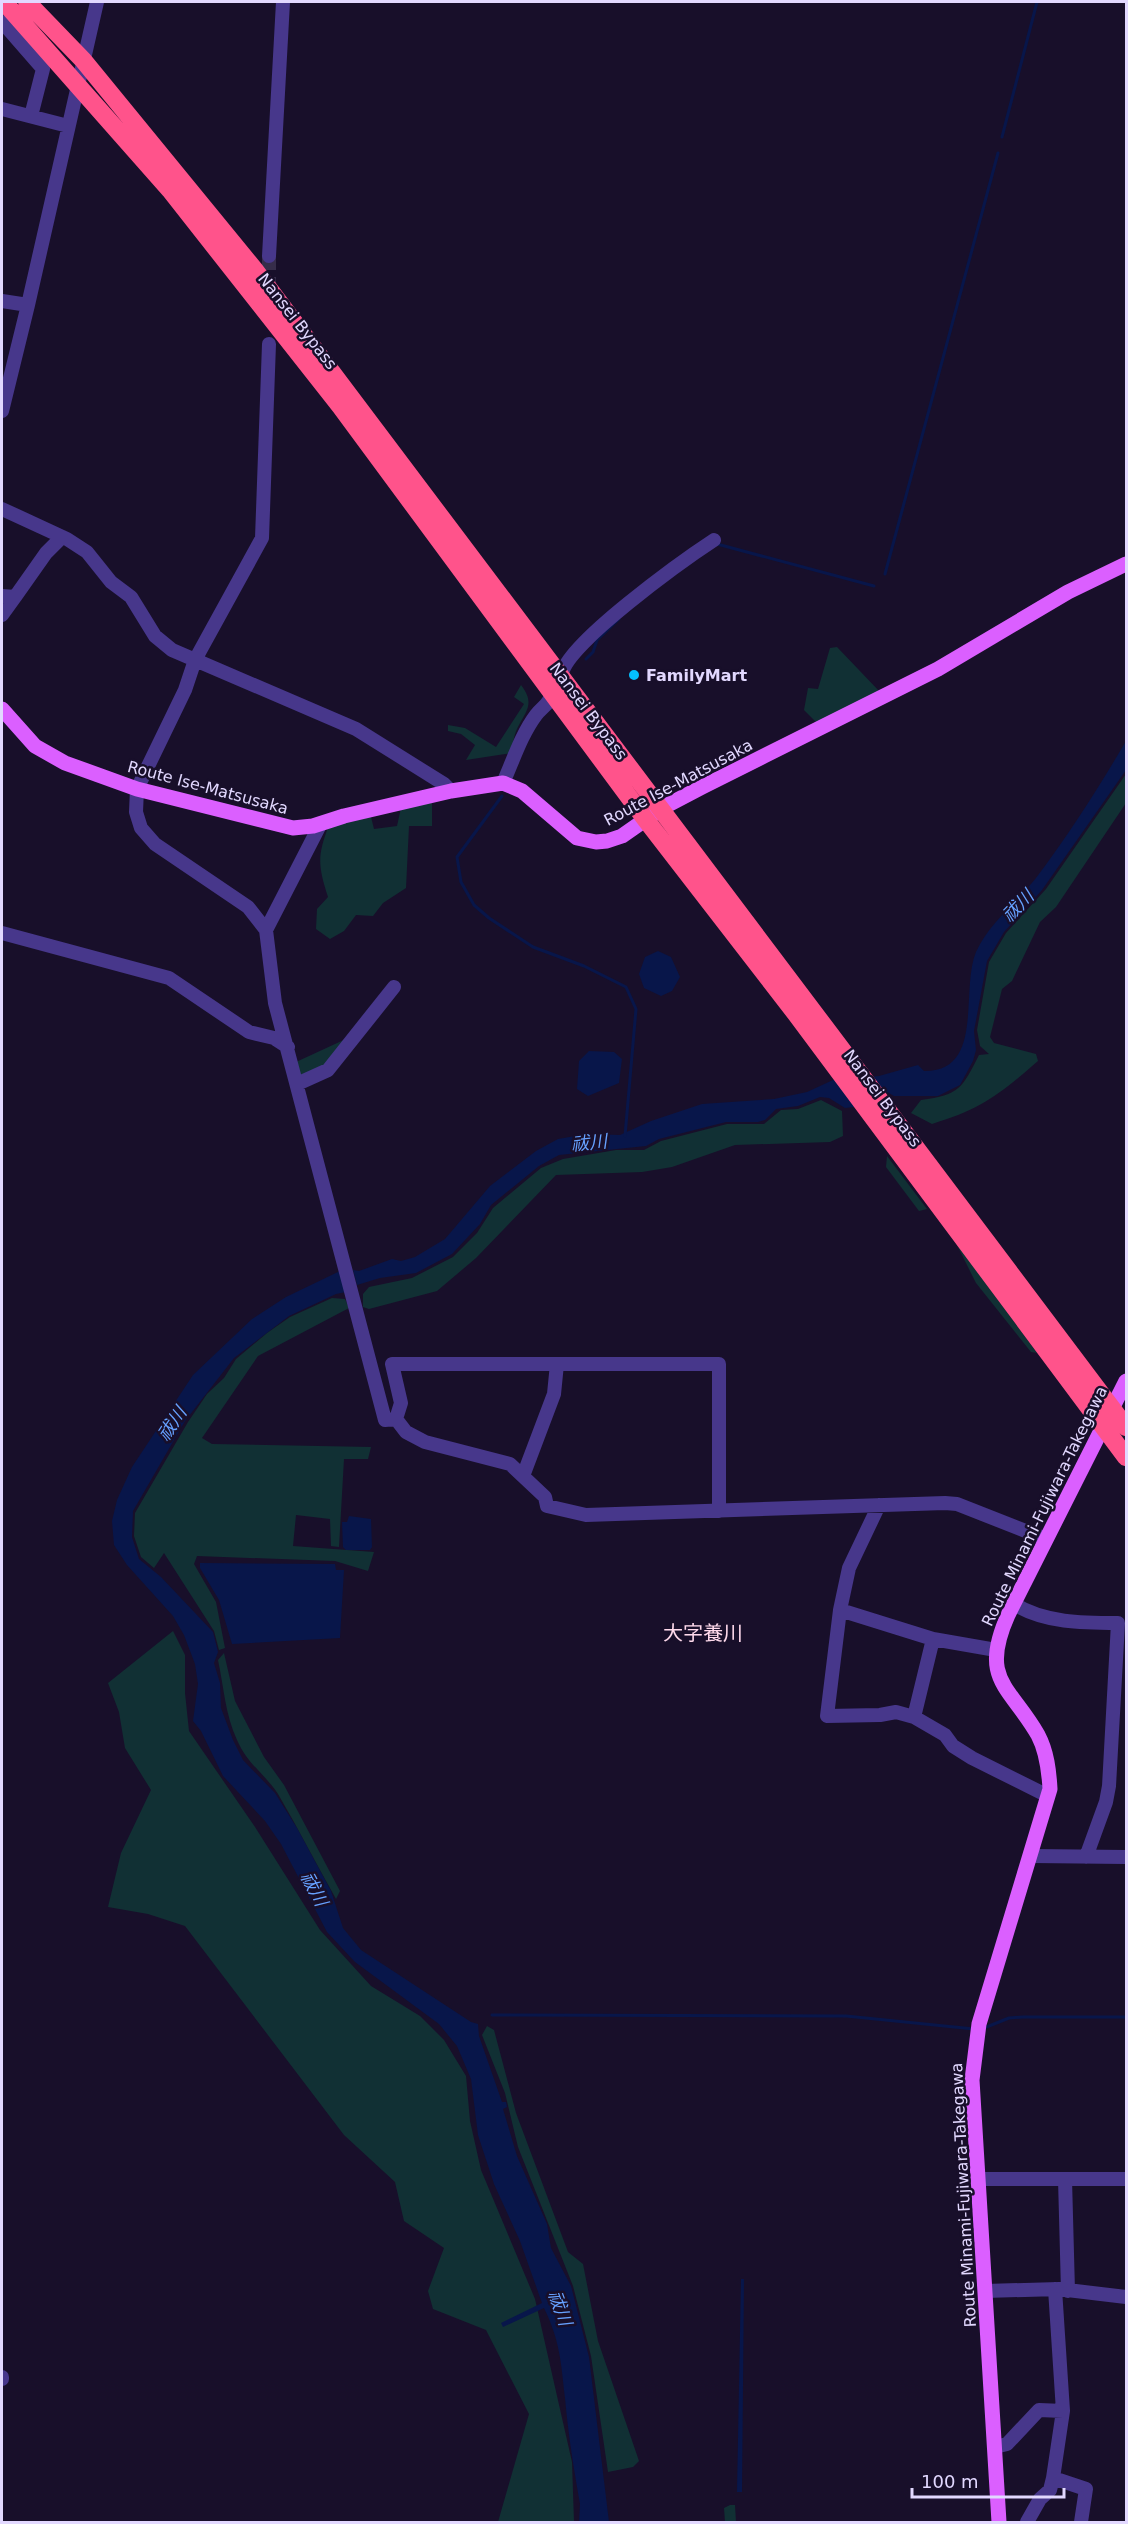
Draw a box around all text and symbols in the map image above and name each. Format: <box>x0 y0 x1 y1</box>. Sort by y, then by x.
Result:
street label: Nansei Bypass <box>254 269 341 373</box>
street label: Nansei Bypass <box>546 659 631 764</box>
place label: FamilyMart <box>646 666 747 685</box>
marker: FamilyMart <box>627 668 641 682</box>
street label: Route Ise-Matsusaka <box>601 735 756 830</box>
street label: Route Ise-Matsusaka <box>125 757 290 818</box>
water label: 祓川 <box>998 884 1039 926</box>
street label: Nansei Bypass <box>840 1046 925 1151</box>
water label: 祓川 <box>570 1130 610 1155</box>
street label: Route Minami-Fujiwara-Takegawa <box>978 1383 1111 1629</box>
water label: 祓川 <box>153 1401 191 1445</box>
district label: 大字養川 <box>663 1621 743 1645</box>
water label: 祓川 <box>297 1868 333 1911</box>
street label: Route Minami-Fujiwara-Takegawa <box>947 2062 980 2328</box>
water label: 祓川 <box>544 2287 577 2330</box>
scale bar <box>912 2461 1064 2499</box>
text: 100 m <box>921 2471 979 2492</box>

